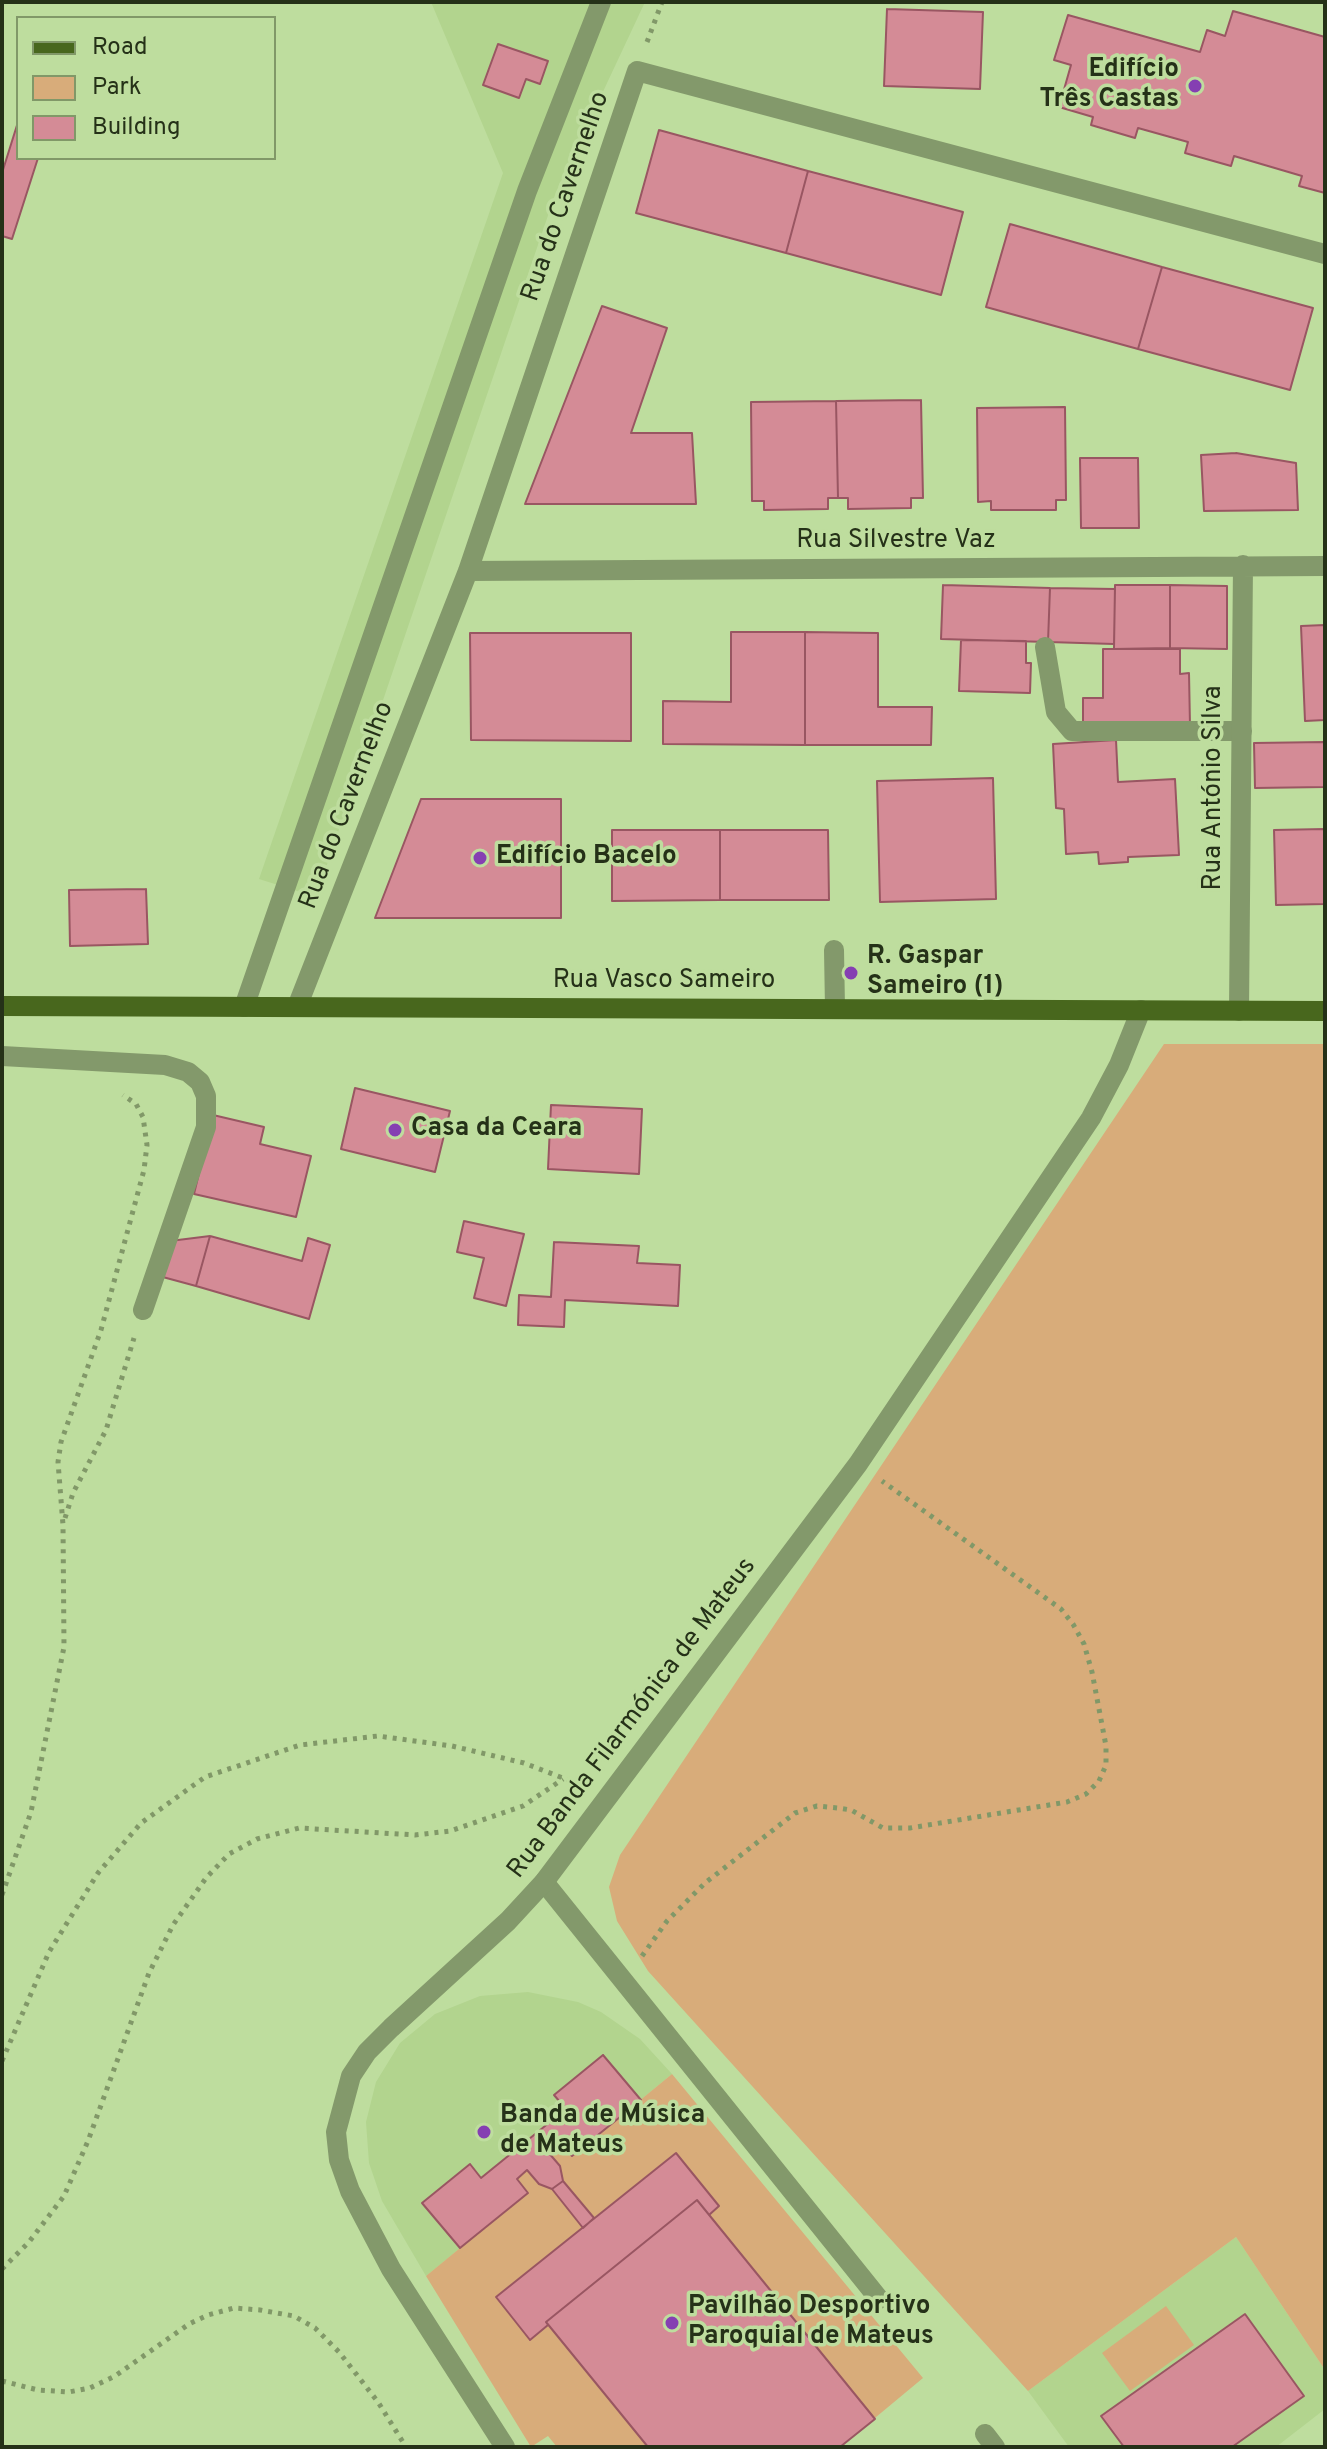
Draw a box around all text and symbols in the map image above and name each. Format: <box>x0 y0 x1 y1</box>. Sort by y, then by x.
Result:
legend <box>16 16 276 160</box>
text: Road <box>92 33 148 63</box>
place label: Edifício Três Castas <box>1040 55 1179 116</box>
text: Park <box>92 73 142 103</box>
marker: Edifício Três Castas <box>1186 77 1204 95</box>
street label: Rua do Cavernelho <box>516 88 618 306</box>
text: Building <box>92 113 181 143</box>
street label: Rua Silvestre Vaz <box>796 526 996 558</box>
street label: Rua António Silva <box>1199 686 1231 890</box>
street label: Rua do Cavernelho <box>294 698 402 914</box>
place label: Edifício Bacelo <box>496 842 677 874</box>
marker: Edifício Bacelo <box>471 849 489 867</box>
place label: R. Gaspar Sameiro (1) <box>867 942 1003 1004</box>
marker: R. Gaspar Sameiro (1) <box>842 964 860 982</box>
street label: Rua Vasco Sameiro <box>553 966 775 998</box>
place label: Casa da Ceara <box>411 1114 582 1146</box>
marker: Casa da Ceara <box>386 1121 404 1139</box>
street label: Rua Banda Filarmónica de Mateus <box>502 1552 764 1886</box>
place label: Banda de Música de Mateus <box>500 2101 705 2162</box>
marker: Banda de Música de Mateus <box>475 2123 493 2141</box>
place label: Pavilhão Desportivo Paroquial de Mateus <box>688 2292 934 2354</box>
marker: Pavilhão Desportivo Paroquial de Mateus <box>663 2314 681 2332</box>

